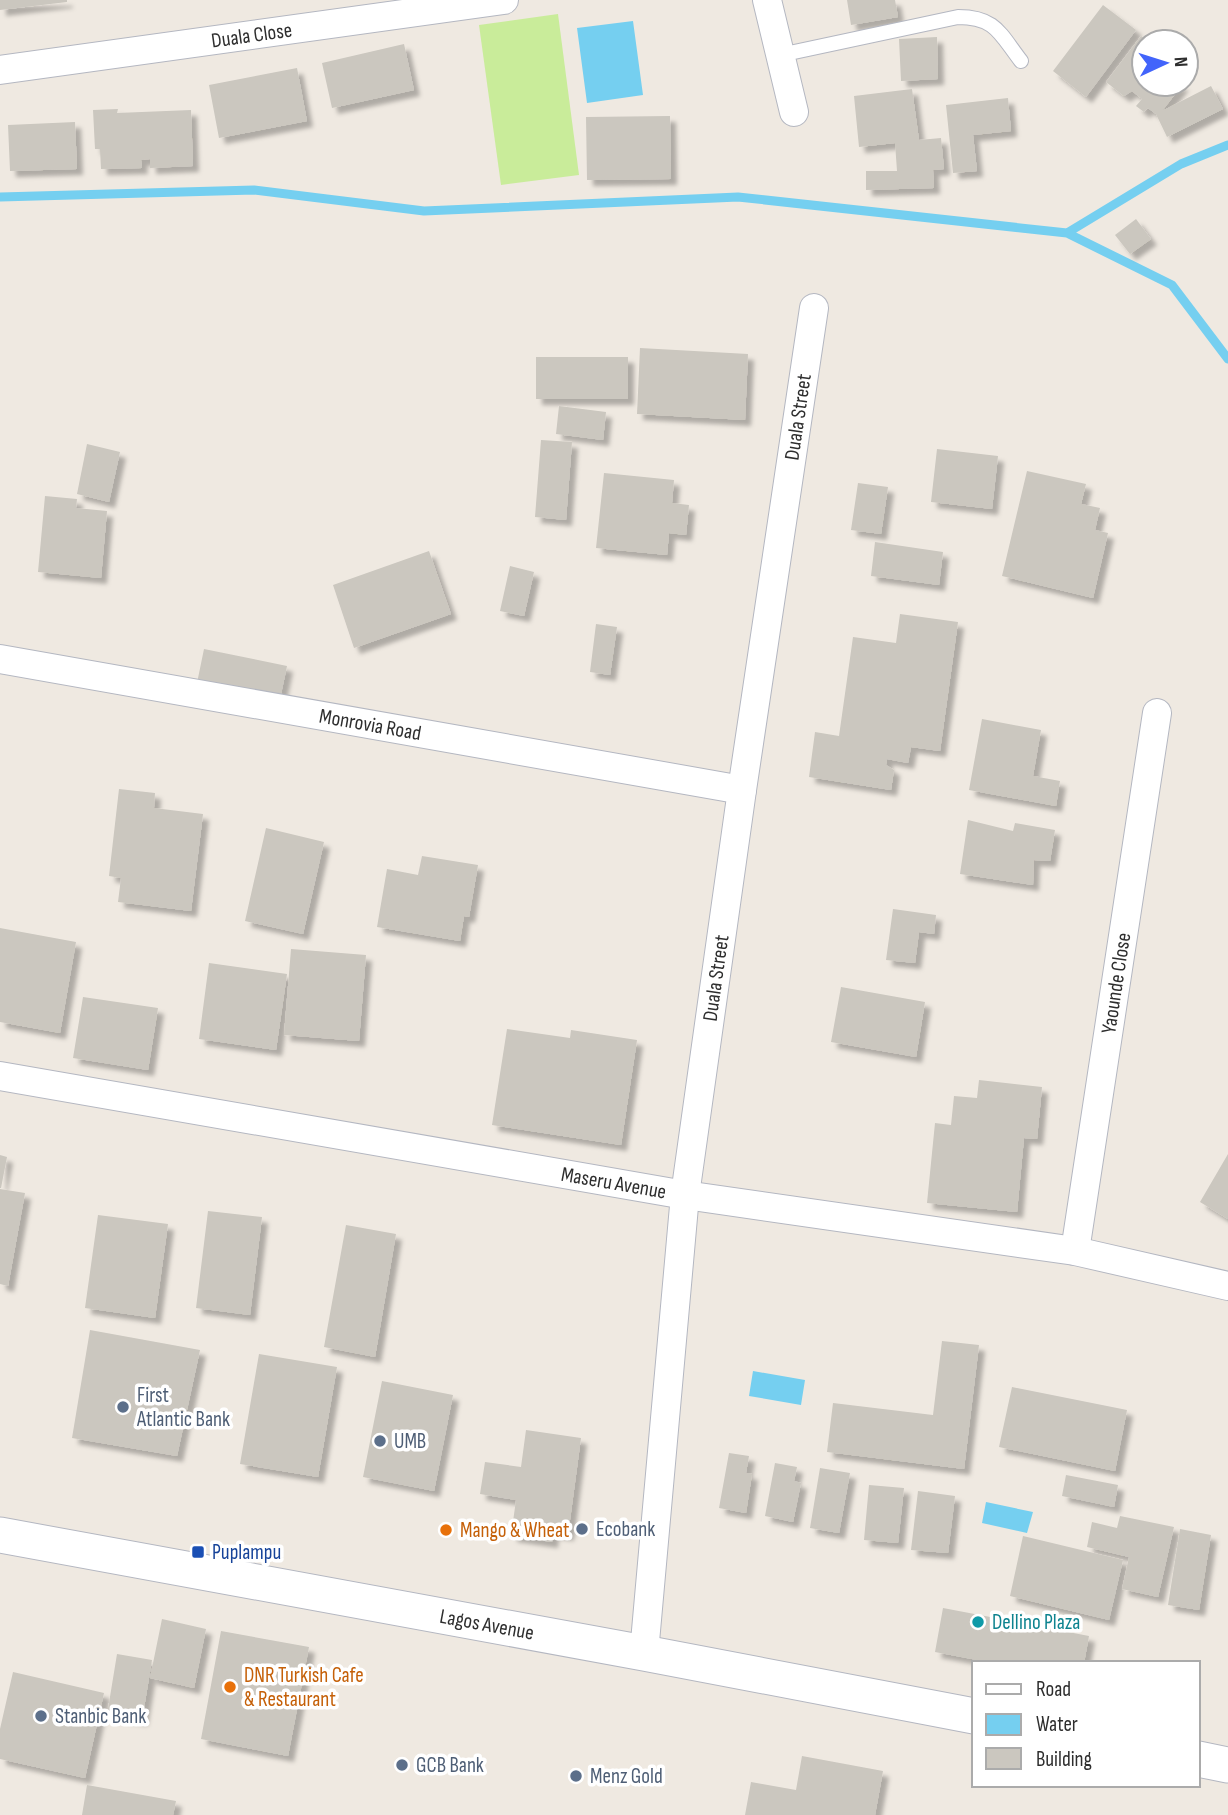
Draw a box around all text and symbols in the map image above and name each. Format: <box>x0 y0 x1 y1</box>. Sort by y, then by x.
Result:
street label: Duala Close <box>210 17 294 53</box>
north arrow <box>1130 28 1200 98</box>
text: N <box>1169 56 1192 68</box>
street label: Duala Street <box>779 372 817 462</box>
street label: Monrovia Road <box>317 703 423 746</box>
street label: Yaounde Close <box>1096 931 1136 1035</box>
street label: Duala Street <box>697 933 734 1023</box>
street label: Maseru Avenue <box>559 1161 668 1204</box>
place label: First Atlantic Bank <box>136 1383 230 1432</box>
marker: First Atlantic Bank <box>115 1399 131 1415</box>
place label: UMB <box>394 1429 426 1454</box>
marker: UMB <box>372 1433 388 1449</box>
place label: Ecobank <box>596 1517 655 1542</box>
place label: Mango & Wheat <box>460 1518 569 1543</box>
marker: Ecobank <box>574 1521 590 1537</box>
marker: Mango & Wheat <box>438 1522 454 1538</box>
place label: Puplampu <box>212 1540 281 1565</box>
marker: Puplampu <box>190 1544 206 1560</box>
street label: Lagos Avenue <box>438 1603 536 1645</box>
place label: Dellino Plaza <box>992 1610 1080 1635</box>
marker: Dellino Plaza <box>970 1614 986 1630</box>
legend <box>972 1661 1200 1787</box>
place label: DNR Turkish Cafe & Restaurant <box>244 1663 364 1712</box>
text: Road <box>1036 1677 1071 1702</box>
marker: DNR Turkish Cafe & Restaurant <box>222 1679 238 1695</box>
place label: Stanbic Bank <box>55 1704 146 1729</box>
marker: Stanbic Bank <box>33 1708 49 1724</box>
text: Water <box>1036 1712 1078 1737</box>
text: Building <box>1036 1747 1092 1772</box>
place label: GCB Bank <box>416 1753 484 1778</box>
marker: GCB Bank <box>394 1757 410 1773</box>
place label: Menz Gold <box>590 1764 663 1789</box>
marker: Menz Gold <box>568 1768 584 1784</box>

